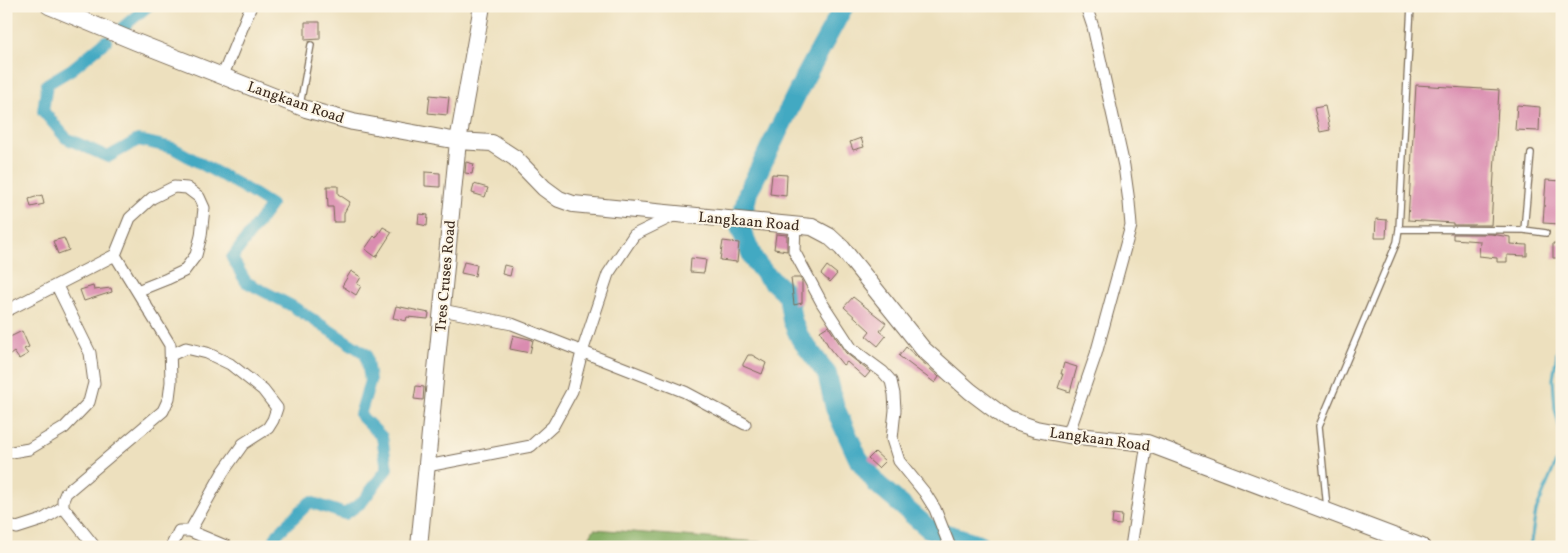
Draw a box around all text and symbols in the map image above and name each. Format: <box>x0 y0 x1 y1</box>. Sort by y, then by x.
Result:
street label: Langkaan Road <box>244 77 347 130</box>
street label: Langkaan Road <box>697 208 800 237</box>
street label: Tres Cruses Road <box>431 219 462 333</box>
street label: Langkaan Road <box>1048 423 1151 458</box>

